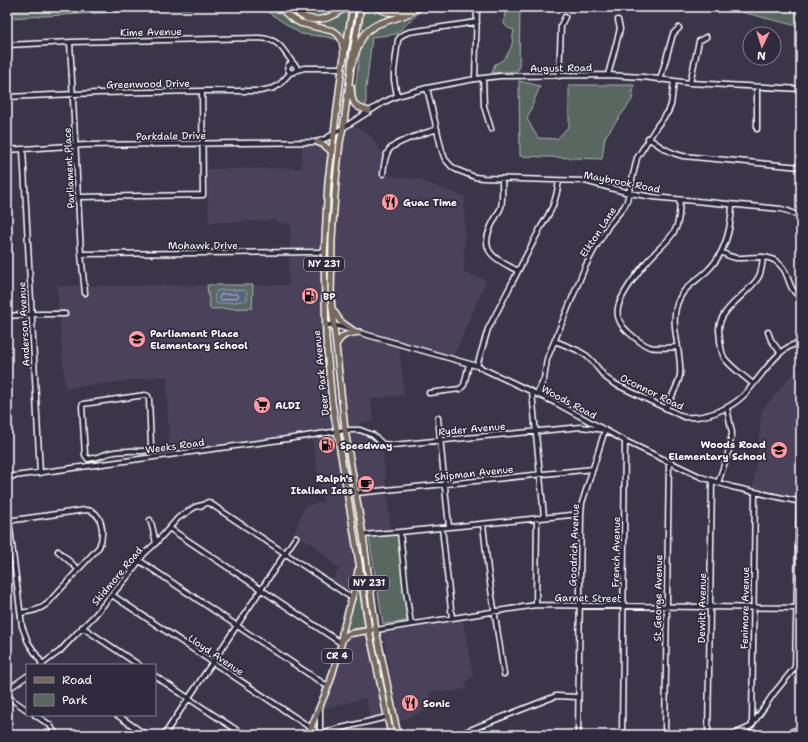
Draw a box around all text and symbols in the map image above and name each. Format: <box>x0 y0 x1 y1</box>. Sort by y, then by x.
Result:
street label: Kime Avenue <box>120 25 182 39</box>
north arrow <box>742 26 782 66</box>
text: N <box>756 48 766 63</box>
street label: August Road <box>530 61 593 75</box>
street label: Greenwood Drive <box>106 77 190 91</box>
street label: Parliament Place <box>60 127 78 209</box>
street label: Parkdale Drive <box>136 129 207 143</box>
street label: Maybrook Road <box>583 168 662 196</box>
restaurant icon: Guac Time <box>380 192 400 212</box>
place label: Guac Time <box>403 196 457 209</box>
street label: Elkton Lane <box>577 204 619 260</box>
street label: Mohawk Drive <box>168 239 238 252</box>
road number: NY 231 <box>304 257 344 271</box>
street label: Anderson Avenue <box>15 281 33 367</box>
fuel station icon: BP <box>300 286 320 306</box>
place label: BP <box>323 290 336 303</box>
place label: Parliament Place Elementary School <box>150 327 248 352</box>
school or university icon: Parliament Place Elementary School <box>127 329 147 349</box>
street label: Deer Park Avenue <box>310 329 332 416</box>
street label: Oconnor Road <box>618 371 687 413</box>
street label: Woods Road <box>539 382 600 422</box>
supermarket icon: ALDI <box>252 395 272 415</box>
place label: ALDI <box>275 399 301 412</box>
street label: Ryder Avenue <box>438 420 507 438</box>
street label: Weeks Road <box>145 435 206 457</box>
fuel station icon: Speedway <box>317 435 337 455</box>
place label: Woods Road Elementary School <box>668 438 767 463</box>
place label: Speedway <box>340 439 392 452</box>
school or university icon: Woods Road Elementary School <box>769 440 789 460</box>
street label: Shipman Avenue <box>434 462 515 484</box>
place label: Ralph's Italian Ices <box>291 472 353 497</box>
cafe icon: Ralph's Italian Ices <box>356 474 376 494</box>
street label: Goodrich Avenue <box>566 503 582 587</box>
street label: French Avenue <box>609 516 623 587</box>
street label: Skidmore Road <box>89 543 146 608</box>
street label: St George Avenue <box>651 554 665 642</box>
street label: Fenimore Avenue <box>738 566 752 649</box>
street label: Dewitt Avenue <box>695 572 709 643</box>
road number: NY 231 <box>349 576 389 590</box>
street label: Garnet Street <box>554 591 622 605</box>
street label: Lloyd Avenue <box>186 631 247 679</box>
road number: CR 4 <box>322 649 352 663</box>
legend <box>26 664 156 716</box>
text: Road <box>62 672 93 688</box>
text: Park <box>62 692 88 708</box>
restaurant icon: Sonic <box>400 693 420 713</box>
place label: Sonic <box>423 697 450 710</box>

